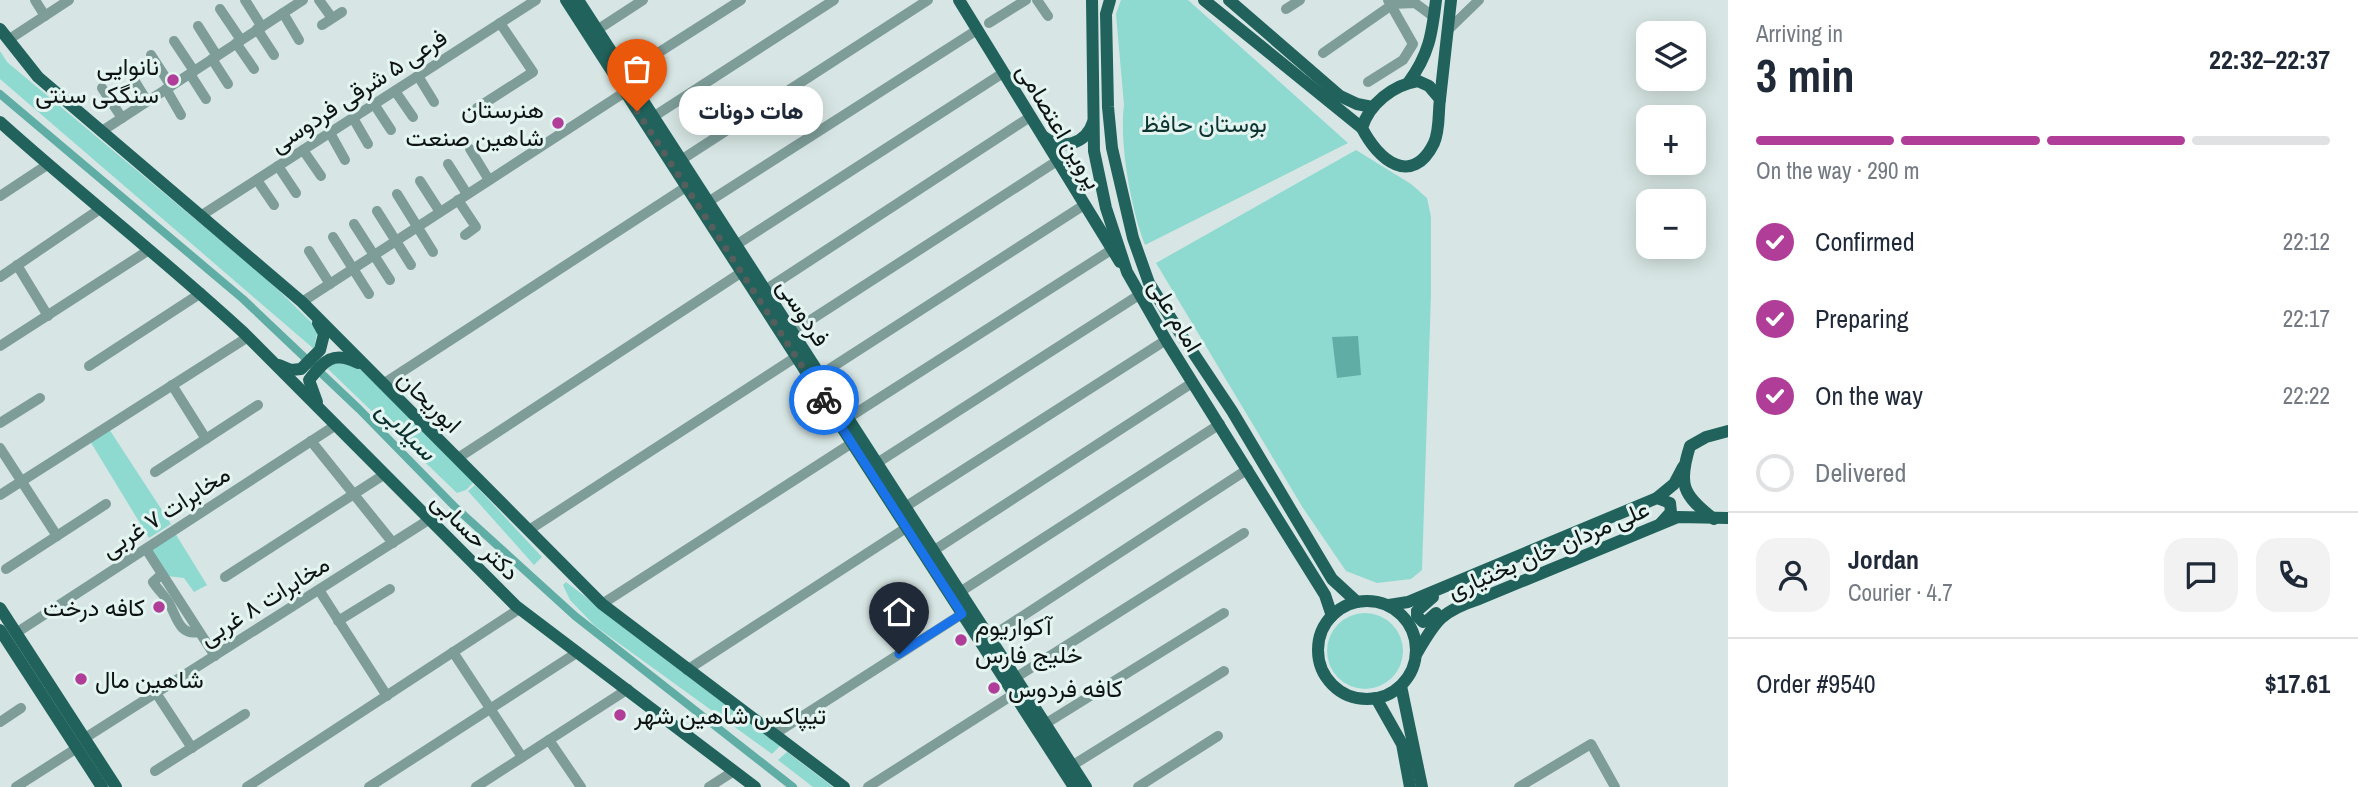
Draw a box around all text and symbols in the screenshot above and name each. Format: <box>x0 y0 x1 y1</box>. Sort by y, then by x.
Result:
text: Arriving in <box>1756 18 1843 49</box>
street label: فرعی ۵ شرقی فردوسی <box>263 21 453 159</box>
map controls <box>1636 21 1706 259</box>
button: layers <box>1636 21 1706 91</box>
pin <box>607 39 667 111</box>
text: 22:32–22:37 <box>2209 42 2330 77</box>
text: 3 min <box>1756 44 1855 106</box>
place label: نانوایی سنگکی سنتی <box>35 50 159 110</box>
icon: bag <box>618 50 656 88</box>
street label: پروین اعتصامی <box>1009 57 1110 195</box>
marker: نانوایی سنگکی سنتی <box>165 72 181 88</box>
callout: هات دونات <box>679 86 822 136</box>
place label: هنرستان شاهین صنعت <box>406 93 544 153</box>
text: هات دونات <box>699 95 803 126</box>
button: + <box>1636 105 1706 175</box>
park label: بوستان حافظ <box>1141 107 1267 139</box>
marker: هنرستان شاهین صنعت <box>550 115 566 131</box>
text: On the way · 290 m <box>1756 155 1920 186</box>
button: − <box>1636 189 1706 259</box>
icon: check <box>1756 223 1794 261</box>
text: Confirmed <box>1815 224 1915 259</box>
text: 22:12 <box>2283 226 2330 257</box>
street label: فردوسی <box>770 272 838 352</box>
street label: امام علی <box>1141 272 1210 358</box>
icon: check <box>1756 300 1794 338</box>
text: Preparing <box>1815 301 1909 336</box>
text: 22:17 <box>2283 303 2330 334</box>
street label: ابوریحان <box>391 362 469 440</box>
courier <box>789 365 859 435</box>
icon: check <box>1756 377 1794 415</box>
text: On the way <box>1815 378 1923 413</box>
text: 22:22 <box>2283 380 2330 411</box>
icon: bike <box>805 381 843 419</box>
water label: سیلابی <box>369 392 446 469</box>
text: Delivered <box>1815 455 1906 490</box>
street label: مخابرات ۷ غربی <box>94 457 236 565</box>
street label: دکتر حسابی <box>425 485 527 587</box>
street label: علی مردان خان بختیاری <box>1442 492 1654 606</box>
button: person <box>1756 538 1830 612</box>
button: chat <box>2164 538 2238 612</box>
button: phone <box>2256 538 2330 612</box>
text: Jordan <box>1848 542 1919 577</box>
street label: مخابرات ۸ غربی <box>193 547 335 653</box>
text: Courier · 4.7 <box>1848 577 1953 608</box>
pin <box>869 582 929 654</box>
place label: کافه درخت <box>43 591 145 623</box>
icon: home <box>880 593 918 631</box>
marker: کافه درخت <box>151 599 167 615</box>
place label: آکواریوم خلیج فارس <box>975 610 1083 672</box>
marker: آکواریوم خلیج فارس <box>953 632 969 648</box>
place label: شاهین مال <box>95 663 204 695</box>
text: Order #9540 <box>1756 666 1876 701</box>
text: $17.61 <box>2265 666 2330 701</box>
marker: شاهین مال <box>73 671 89 687</box>
place label: کافه فردوس <box>1008 672 1123 704</box>
marker: کافه فردوس <box>986 680 1002 696</box>
place label: تیپاکس شاهین شهر <box>633 699 826 732</box>
marker: تیپاکس شاهین شهر <box>612 707 628 723</box>

